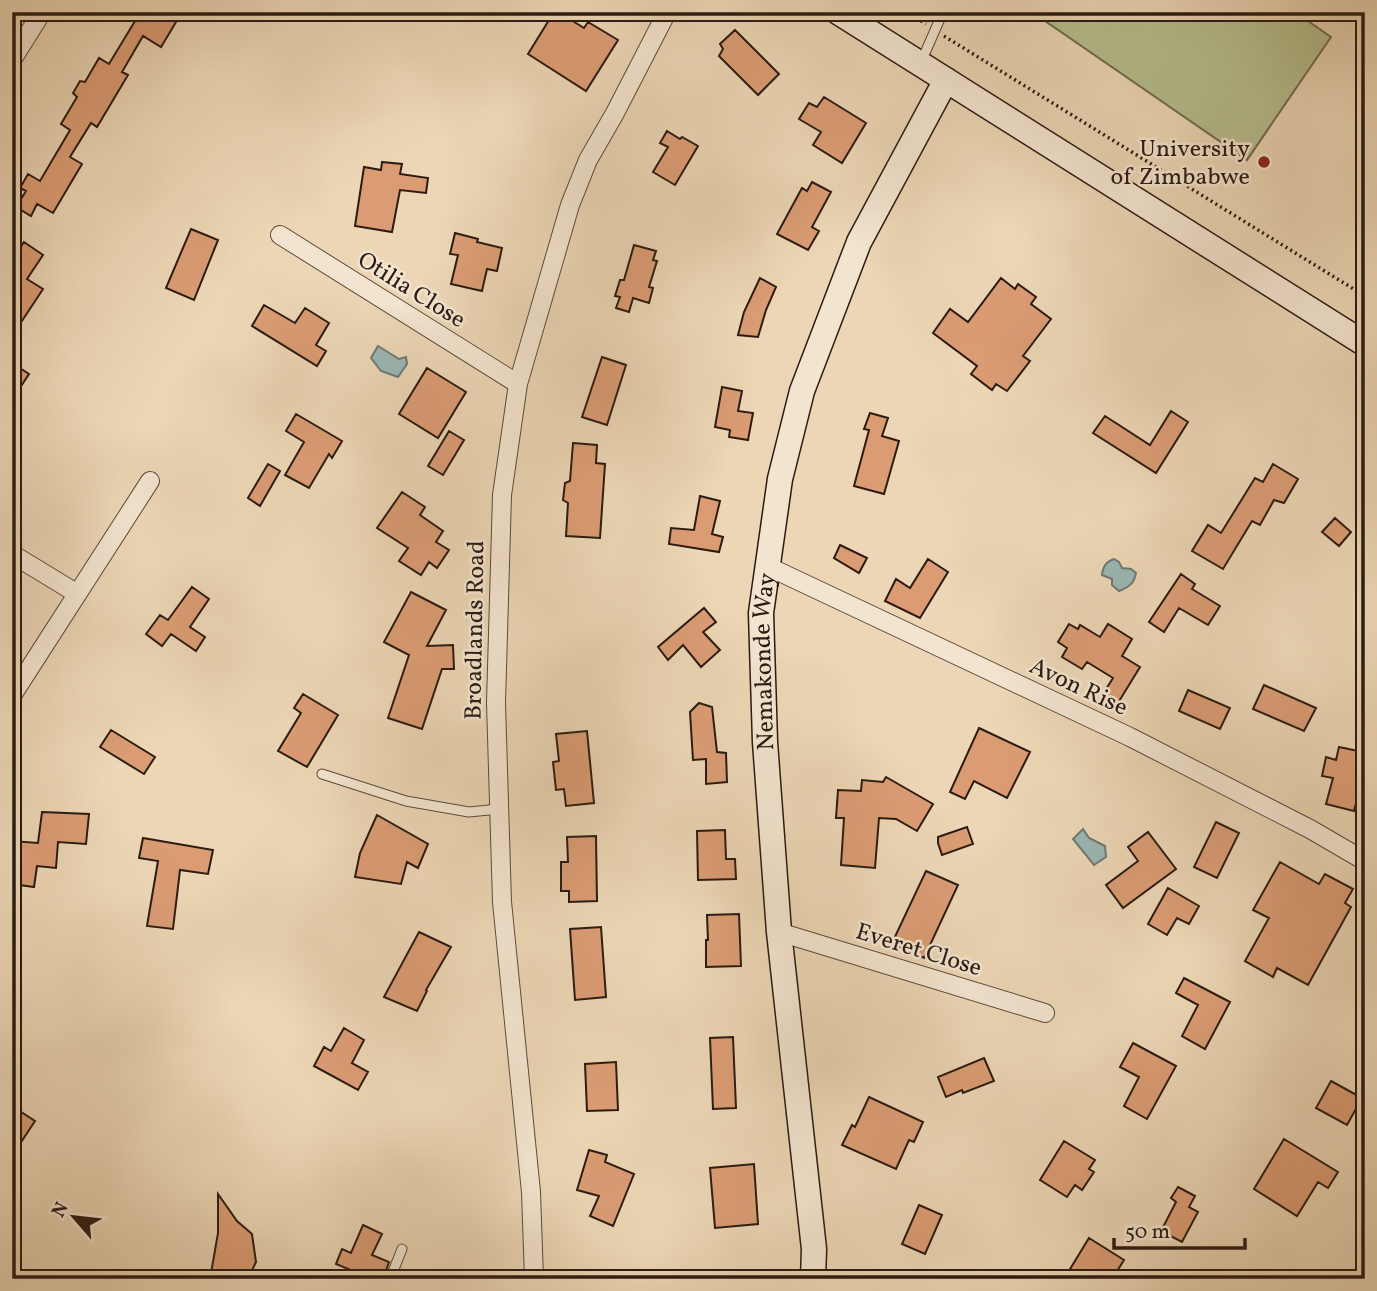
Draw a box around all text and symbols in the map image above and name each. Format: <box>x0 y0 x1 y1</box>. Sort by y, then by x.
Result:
place label: University of Zimbabwe <box>1111 133 1250 195</box>
marker: University of Zimbabwe <box>1256 154 1272 170</box>
street label: Otilia Close <box>350 244 472 337</box>
street label: Broadlands Road <box>457 540 495 720</box>
street label: Nemakonde Way <box>745 571 785 751</box>
street label: Avon Rise <box>1023 650 1133 725</box>
street label: Everet Close <box>851 916 986 986</box>
north arrow <box>38 1182 108 1252</box>
text: N <box>46 1198 76 1222</box>
scale bar <box>1114 1207 1246 1251</box>
text: 50 m <box>1125 1218 1170 1247</box>

